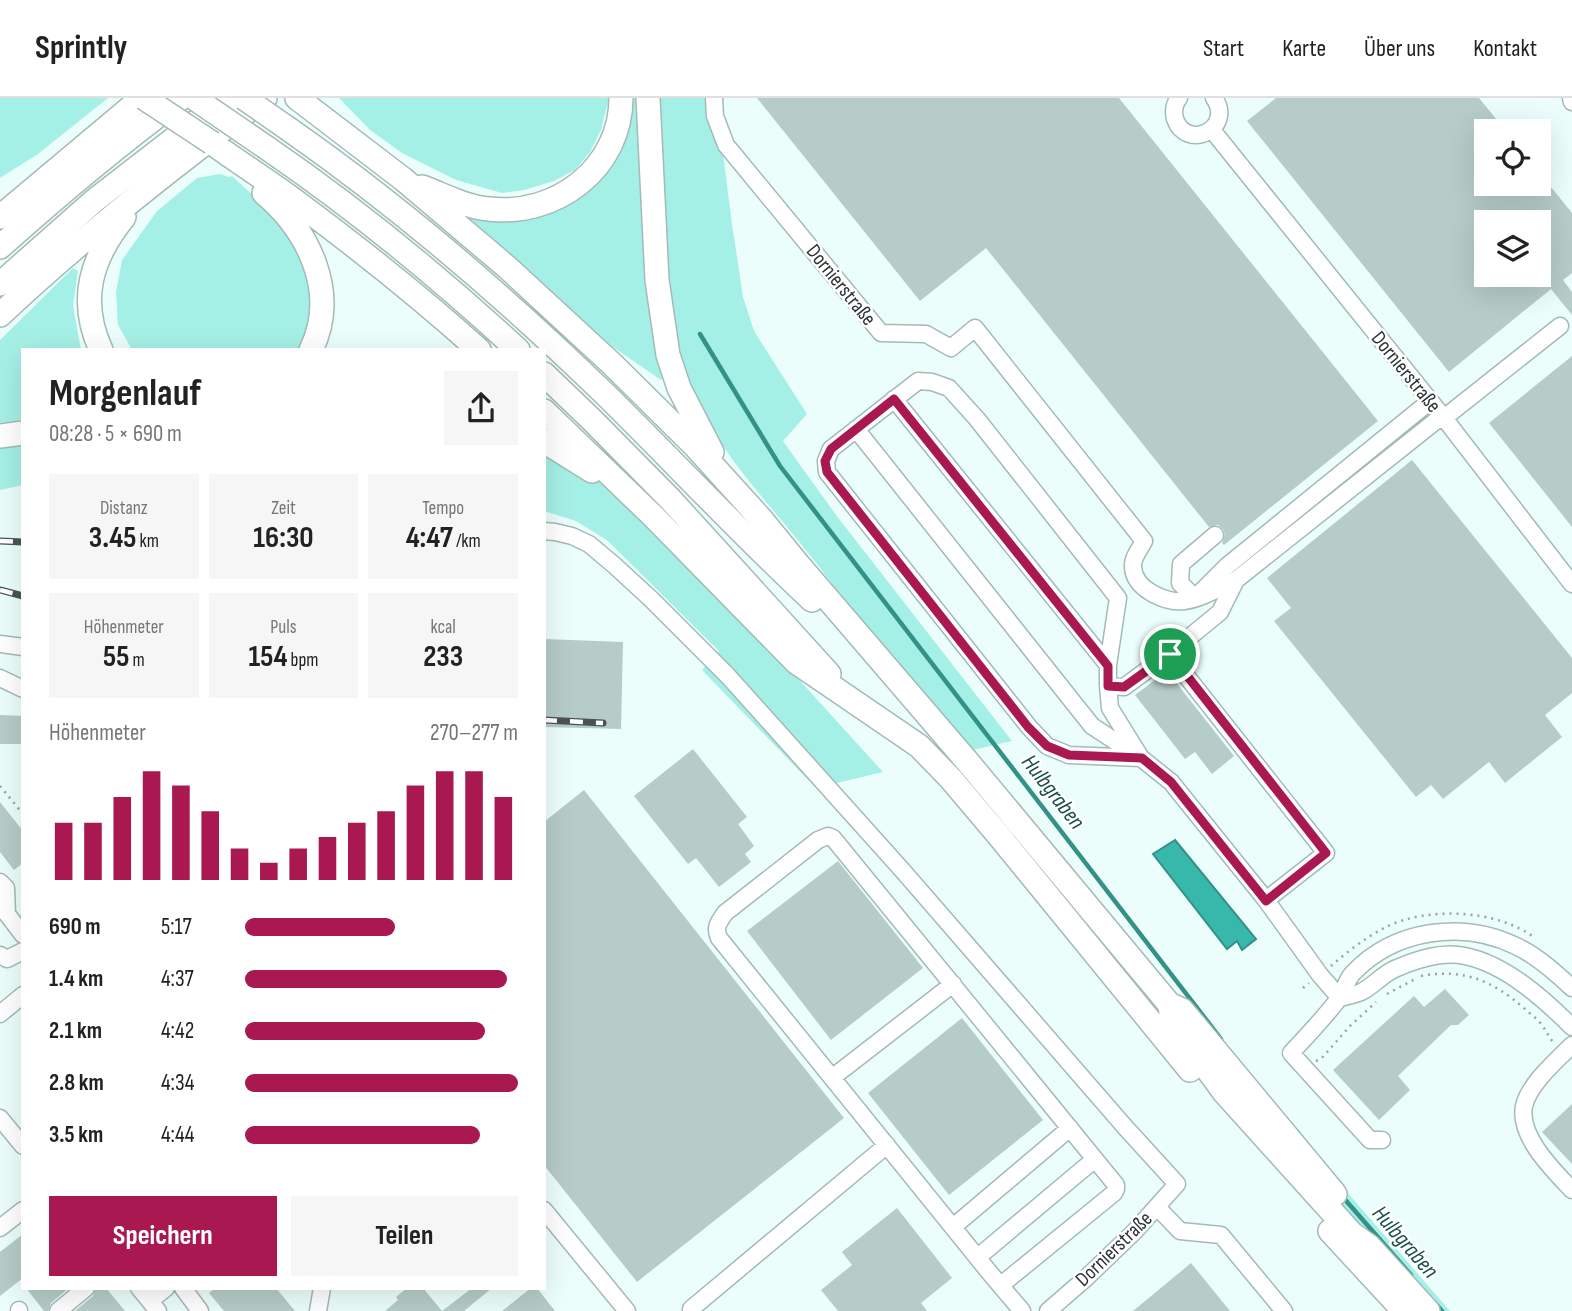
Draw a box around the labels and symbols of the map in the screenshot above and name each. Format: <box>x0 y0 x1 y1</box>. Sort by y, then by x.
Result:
street label: Dornierstraße <box>801 239 881 331</box>
street label: Dornierstraße <box>1366 326 1446 418</box>
pin <box>1140 624 1200 684</box>
water label: Hulbgraben <box>1015 749 1091 835</box>
water label: Hulbgraben <box>1366 1200 1444 1284</box>
street label: Dornierstraße <box>1070 1206 1158 1292</box>

